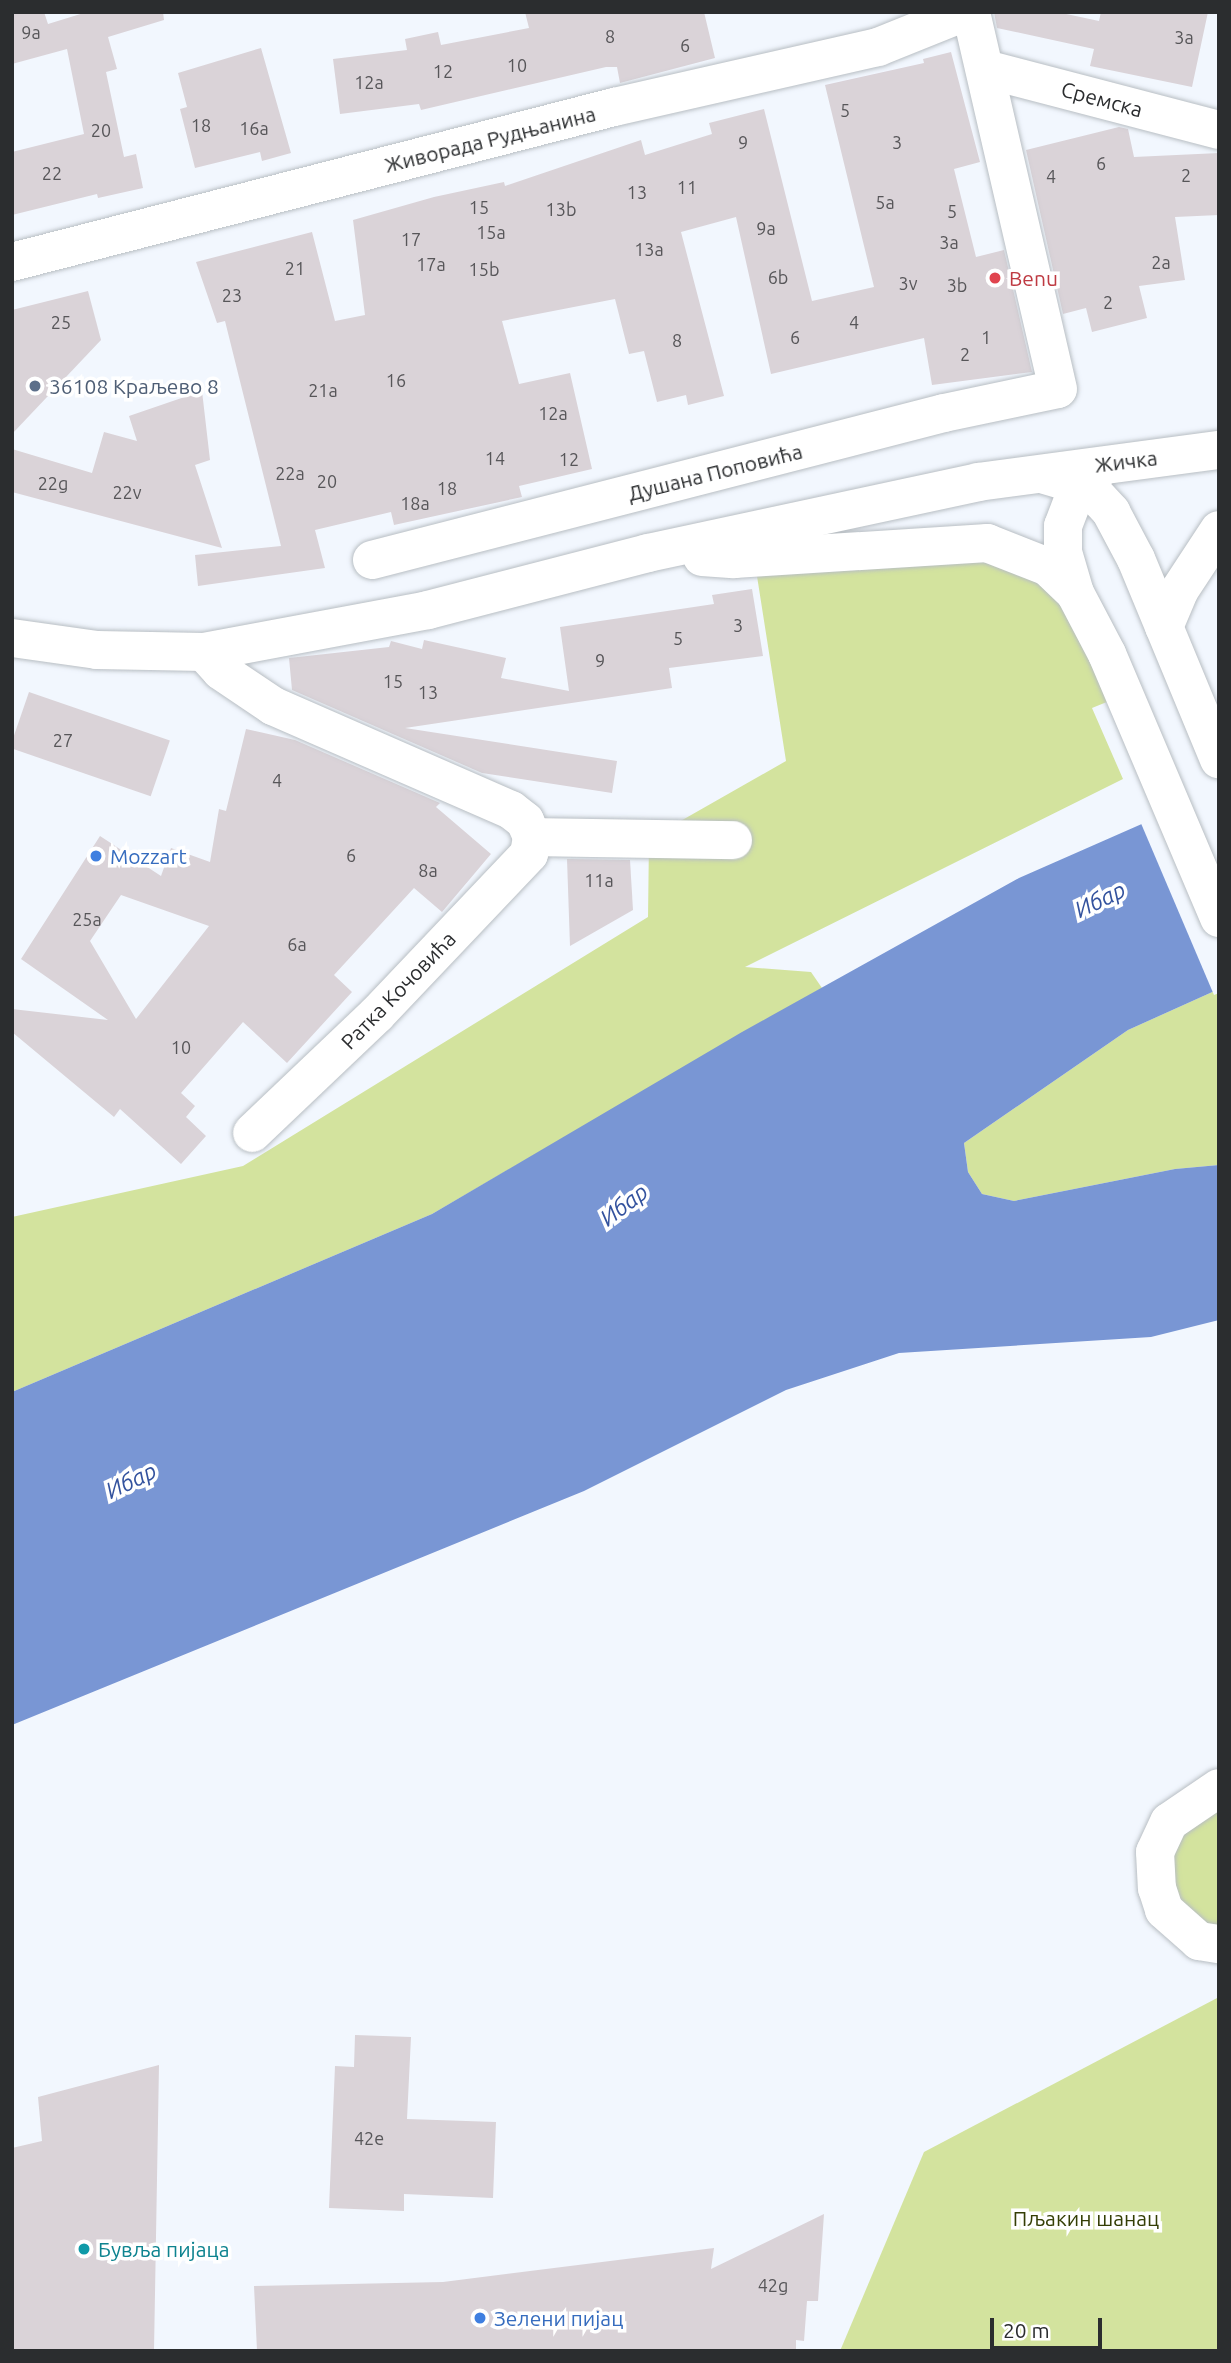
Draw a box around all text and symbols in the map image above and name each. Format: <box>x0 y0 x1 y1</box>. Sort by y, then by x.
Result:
house number: 9a <box>21 21 41 43</box>
house number: 8 <box>605 25 615 47</box>
house number: 3a <box>1174 26 1194 48</box>
house number: 6 <box>680 34 690 56</box>
house number: 10 <box>507 54 527 76</box>
house number: 12 <box>433 60 453 82</box>
house number: 12a <box>354 71 384 93</box>
street label: Сремска <box>1058 76 1146 122</box>
house number: 5 <box>840 99 850 121</box>
street label: Живорада Рудњанина <box>382 101 598 177</box>
house number: 18 <box>191 114 211 136</box>
house number: 16a <box>239 117 269 139</box>
house number: 20 <box>91 119 111 141</box>
house number: 9 <box>738 131 748 153</box>
house number: 3 <box>892 131 902 153</box>
house number: 6 <box>1096 152 1106 174</box>
house number: 22 <box>42 162 62 184</box>
house number: 2 <box>1181 164 1191 186</box>
house number: 4 <box>1046 165 1056 187</box>
house number: 11 <box>677 176 697 198</box>
house number: 13 <box>627 181 647 203</box>
house number: 5a <box>875 191 895 213</box>
house number: 15 <box>469 196 489 218</box>
house number: 13b <box>546 198 576 220</box>
house number: 5 <box>947 200 957 222</box>
house number: 9a <box>756 217 776 239</box>
house number: 15a <box>476 221 506 243</box>
house number: 17 <box>401 228 421 250</box>
house number: 3a <box>939 231 959 253</box>
house number: 13a <box>634 238 664 260</box>
house number: 2a <box>1151 251 1171 273</box>
house number: 17a <box>416 253 446 275</box>
house number: 21 <box>285 257 305 279</box>
house number: 15b <box>469 258 499 280</box>
place label: Benu <box>1009 265 1058 291</box>
house number: 6b <box>768 266 788 288</box>
marker: Benu <box>987 270 1003 286</box>
house number: 3v <box>899 272 917 294</box>
house number: 3b <box>947 274 967 296</box>
house number: 23 <box>222 284 242 306</box>
house number: 2 <box>1103 291 1113 313</box>
house number: 25 <box>51 311 71 333</box>
house number: 4 <box>849 311 859 333</box>
house number: 6 <box>790 326 800 348</box>
house number: 1 <box>981 326 991 348</box>
house number: 8 <box>672 329 682 351</box>
house number: 2 <box>960 343 970 365</box>
house number: 16 <box>386 369 406 391</box>
place label: 36108 Краљево 8 <box>49 373 219 399</box>
marker: 36108 Краљево 8 <box>27 378 43 394</box>
house number: 21a <box>308 379 338 401</box>
house number: 12a <box>538 402 568 424</box>
street label: Душана Поповића <box>625 438 805 506</box>
street label: Жичка <box>1093 445 1159 477</box>
house number: 14 <box>485 447 505 469</box>
house number: 12 <box>559 448 579 470</box>
house number: 22a <box>275 462 305 484</box>
house number: 20 <box>317 470 337 492</box>
house number: 22g <box>38 472 68 494</box>
house number: 18 <box>437 477 457 499</box>
house number: 22v <box>112 481 142 503</box>
house number: 18a <box>400 492 430 514</box>
house number: 3 <box>733 614 743 636</box>
house number: 5 <box>673 627 683 649</box>
house number: 9 <box>595 649 605 671</box>
house number: 15 <box>383 670 403 692</box>
house number: 13 <box>418 681 438 703</box>
house number: 27 <box>53 729 73 751</box>
house number: 4 <box>272 769 282 791</box>
place label: Mozzart <box>110 843 187 869</box>
house number: 6 <box>346 844 356 866</box>
marker: Mozzart <box>88 848 104 864</box>
house number: 8a <box>418 859 438 881</box>
house number: 11a <box>584 869 614 891</box>
water label: Ибар <box>1070 876 1130 924</box>
house number: 25a <box>72 908 102 930</box>
street label: Ратка Кочовића <box>336 926 460 1054</box>
house number: 6a <box>287 933 307 955</box>
house number: 10 <box>171 1036 191 1058</box>
water label: Ибар <box>595 1178 653 1232</box>
water label: Ибар <box>101 1457 161 1505</box>
house number: 42e <box>354 2127 384 2149</box>
park label: Пљакин шанац <box>1013 2205 1159 2231</box>
place label: Бувља пијаца <box>98 2236 229 2262</box>
marker: Бувља пијаца <box>76 2241 92 2257</box>
house number: 42g <box>758 2274 788 2296</box>
scale bar <box>993 2304 1105 2348</box>
place label: Зелени пијац <box>494 2305 623 2331</box>
marker: Зелени пијац <box>472 2310 488 2326</box>
text: 20 m <box>1003 2318 1050 2342</box>

